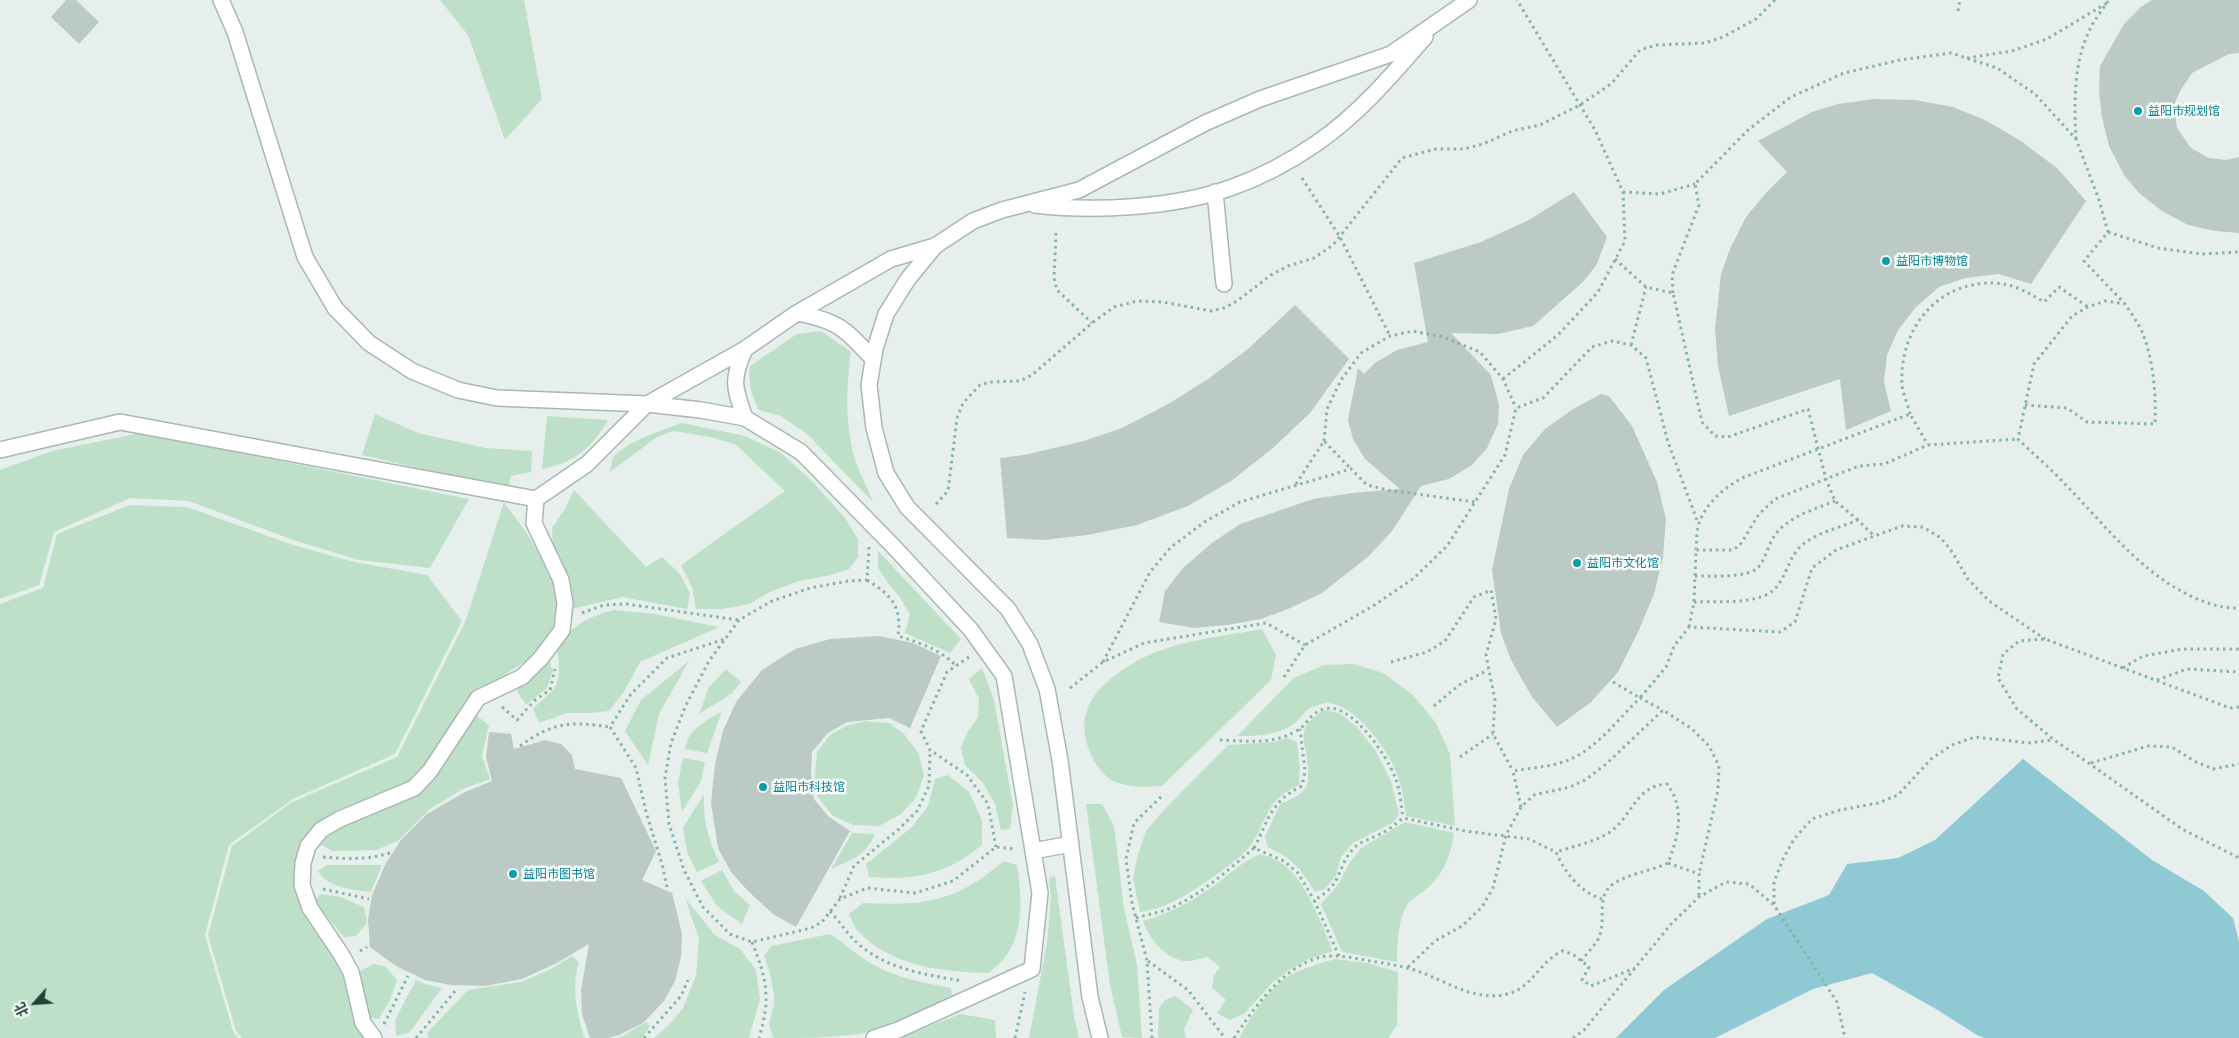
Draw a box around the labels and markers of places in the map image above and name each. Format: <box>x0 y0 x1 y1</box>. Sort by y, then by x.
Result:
place label: 益阳市规划馆 <box>2148 104 2220 118</box>
marker: 益阳市规划馆 <box>2132 105 2144 117</box>
place label: 益阳市博物馆 <box>1896 254 1968 268</box>
marker: 益阳市博物馆 <box>1880 255 1892 267</box>
place label: 益阳市文化馆 <box>1587 556 1659 570</box>
marker: 益阳市文化馆 <box>1571 557 1583 569</box>
place label: 益阳市科技馆 <box>773 780 845 794</box>
marker: 益阳市科技馆 <box>757 781 769 793</box>
place label: 益阳市图书馆 <box>523 867 595 881</box>
marker: 益阳市图书馆 <box>507 868 519 880</box>

